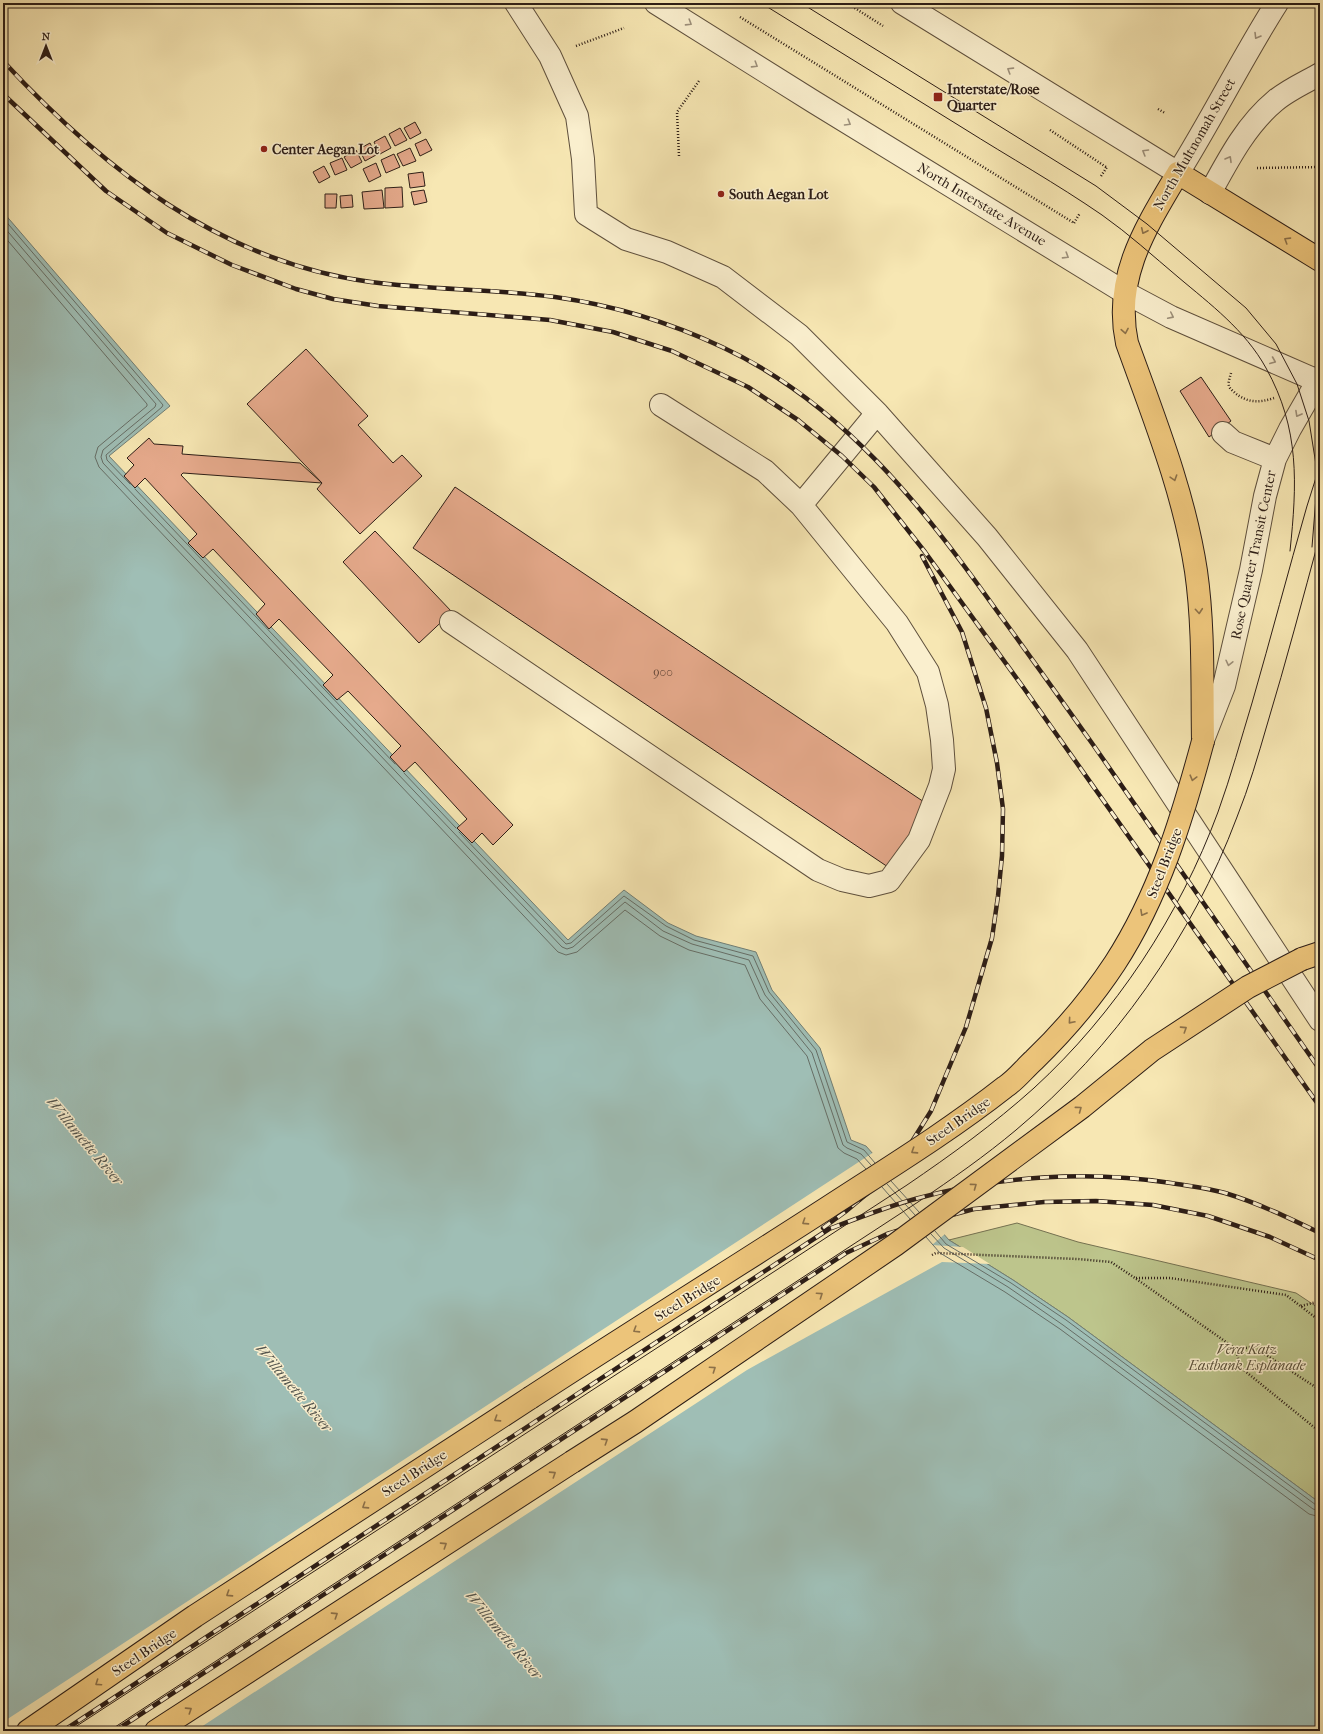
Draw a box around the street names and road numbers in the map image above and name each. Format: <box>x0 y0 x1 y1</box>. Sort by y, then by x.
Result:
street label: North Multnomah Street <box>1150 75 1239 213</box>
street label: North Interstate Avenue <box>914 159 1049 250</box>
street label: Rose Quarter Transit Center <box>1227 469 1280 641</box>
street label: Steel Bridge <box>1143 826 1186 901</box>
street label: Steel Bridge <box>923 1093 994 1150</box>
street label: Steel Bridge <box>651 1272 723 1325</box>
street label: Steel Bridge <box>379 1446 450 1501</box>
street label: Steel Bridge <box>109 1625 180 1680</box>

